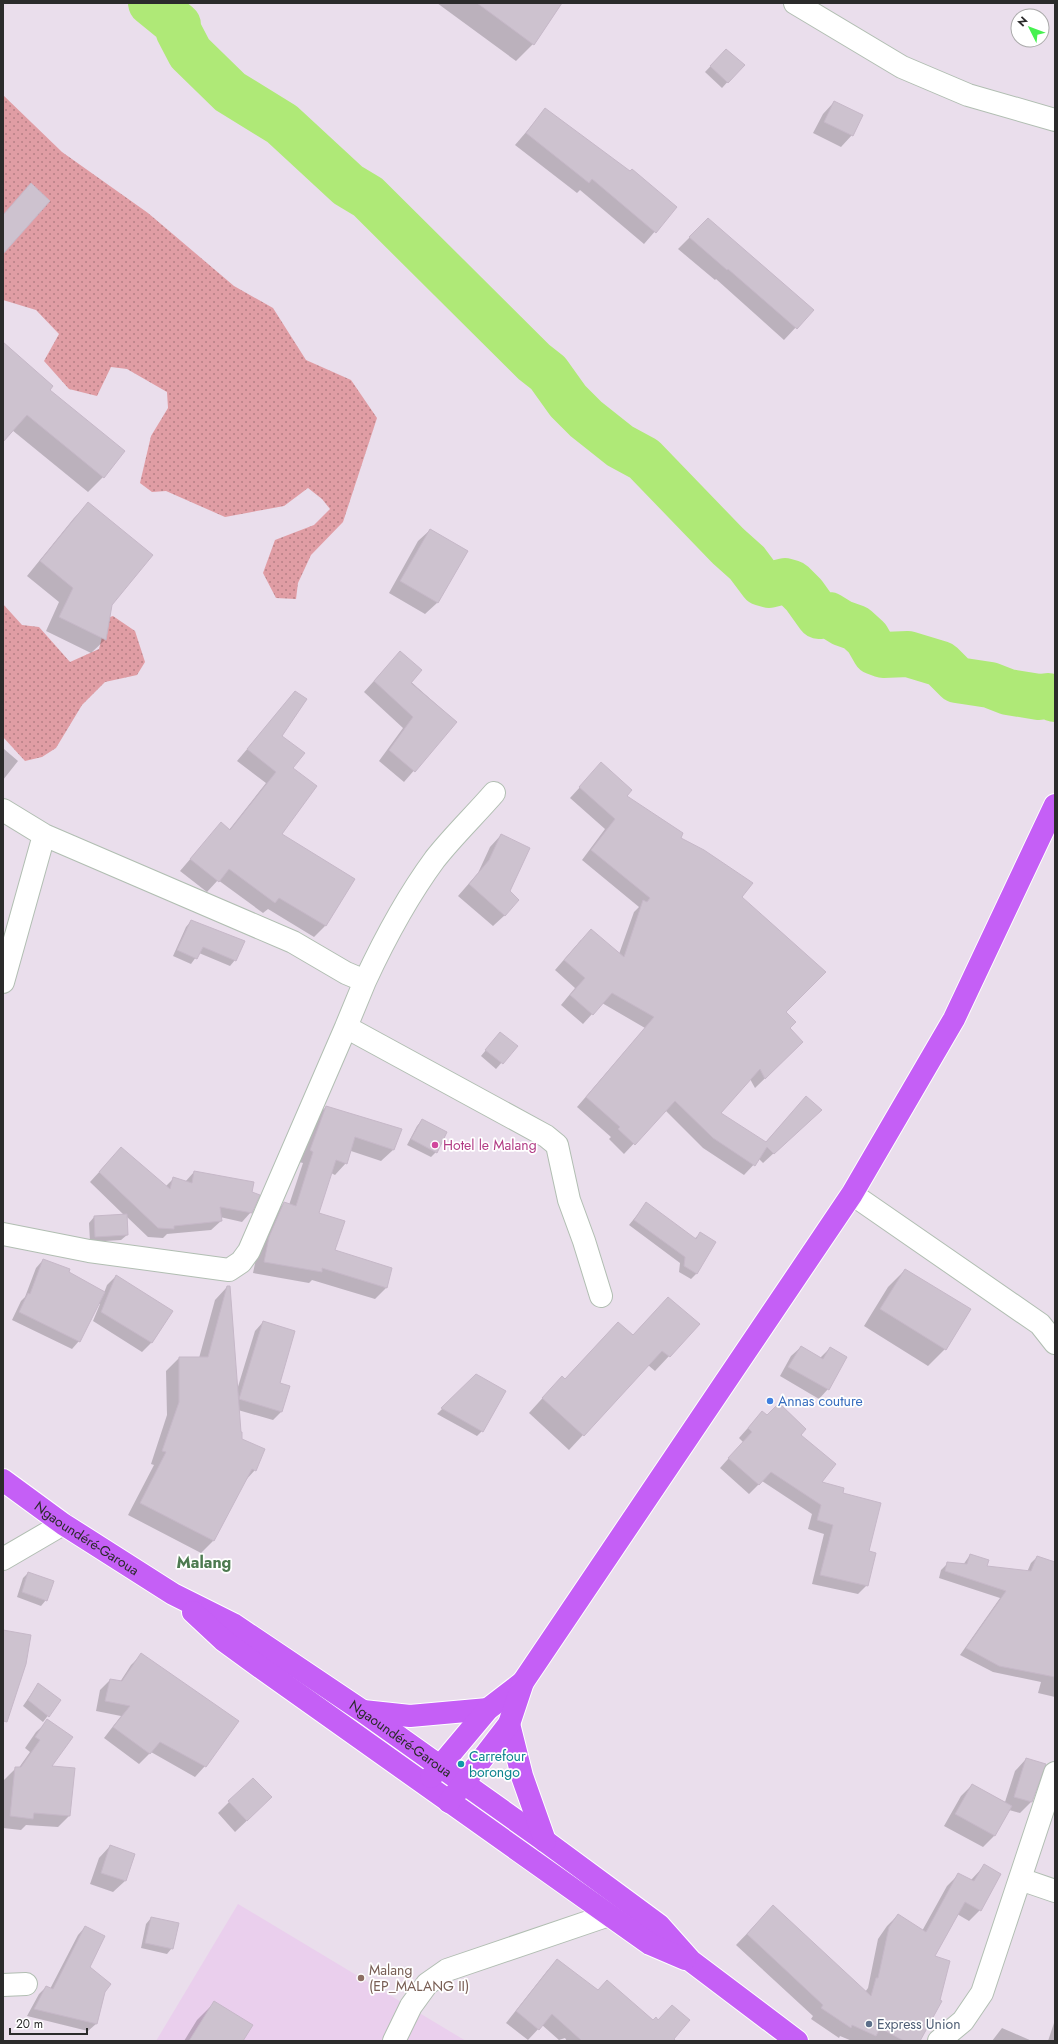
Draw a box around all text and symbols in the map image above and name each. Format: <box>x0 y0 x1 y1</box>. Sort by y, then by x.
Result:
north arrow <box>1010 8 1050 48</box>
text: N <box>1014 13 1031 30</box>
place label: Hotel le Malang <box>443 1135 537 1155</box>
marker: Hotel le Malang <box>430 1140 440 1150</box>
place label: Annas couture <box>778 1391 863 1411</box>
marker: Annas couture <box>765 1396 775 1406</box>
street label: Ngaoundéré-Garoua <box>30 1496 143 1580</box>
district label: Malang <box>177 1551 231 1574</box>
street label: Ngaoundéré-Garoua <box>345 1695 456 1782</box>
place label: Carrefour borongo <box>469 1746 526 1782</box>
marker: Carrefour borongo <box>456 1759 466 1769</box>
place label: Malang (EP_MALANG II) <box>369 1960 469 1996</box>
marker: Malang (EP_MALANG II) <box>356 1973 366 1983</box>
scale bar <box>10 2010 87 2036</box>
place label: Express Union <box>877 2014 961 2034</box>
text: 20 m <box>16 2015 43 2033</box>
marker: Express Union <box>864 2019 874 2029</box>

